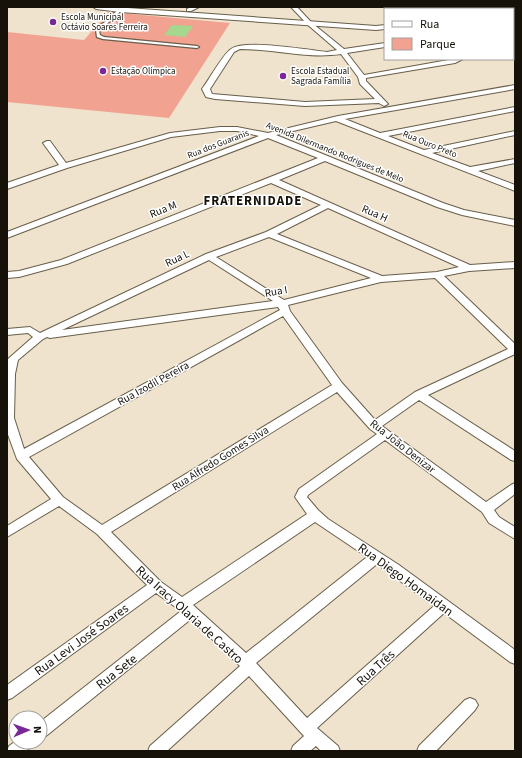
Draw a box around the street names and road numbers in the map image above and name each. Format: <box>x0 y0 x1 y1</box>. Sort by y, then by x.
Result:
street label: Avenida Dilermando Rodrigues de Melo <box>264 119 406 186</box>
street label: Rua dos Guaranis <box>185 127 251 162</box>
street label: Rua Ouro Preto <box>401 128 459 161</box>
street label: Rua M <box>147 197 179 222</box>
street label: Rua H <box>359 201 390 226</box>
street label: Rua L <box>163 246 192 271</box>
street label: Rua I <box>264 282 289 301</box>
street label: Rua Izodil Pereira <box>115 358 192 409</box>
street label: Rua João Denizar <box>367 416 439 477</box>
street label: Rua Alfredo Gomes Silva <box>169 423 271 494</box>
street label: Rua Diego Homaidan <box>354 539 457 621</box>
street label: Rua Iracy Olaria de Castro <box>132 562 247 668</box>
street label: Rua Levi José Soares <box>31 599 133 680</box>
street label: Rua Três <box>352 645 399 690</box>
street label: Rua Sete <box>92 650 141 694</box>

